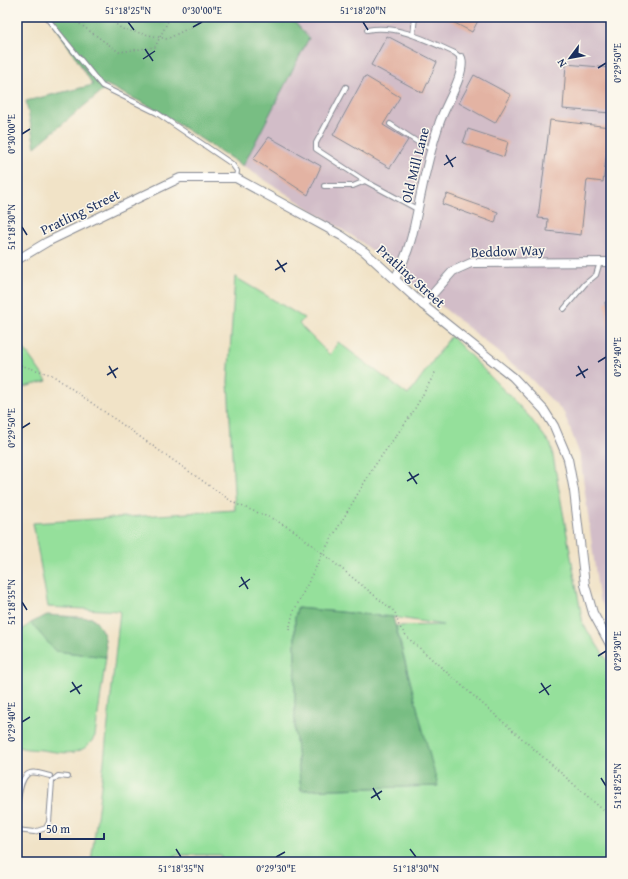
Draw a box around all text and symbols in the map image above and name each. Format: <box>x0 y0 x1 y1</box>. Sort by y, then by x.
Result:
text: 51°18'25"N <box>105 3 151 18</box>
text: 0°30'00"E <box>182 3 222 18</box>
text: 51°18'20"N <box>340 3 386 18</box>
north arrow <box>550 38 590 78</box>
text: 0°29'50"E <box>610 43 625 83</box>
text: N <box>552 55 570 71</box>
text: 0°30'00"E <box>4 114 19 154</box>
street label: Old Mill Lane <box>396 125 434 205</box>
street label: Pratling Street <box>37 184 123 240</box>
text: 51°18'30"N <box>4 204 19 250</box>
street label: Pratling Street <box>372 240 450 312</box>
street label: Beddow Way <box>470 240 546 262</box>
text: 0°29'40"E <box>610 337 625 377</box>
text: 0°29'50"E <box>4 408 19 448</box>
text: 51°18'35"N <box>4 579 19 625</box>
text: 0°29'30"E <box>610 631 625 671</box>
text: 0°29'40"E <box>4 702 19 742</box>
text: 51°18'25"N <box>610 763 625 809</box>
scale bar <box>40 815 104 841</box>
text: 50 m <box>46 820 70 837</box>
text: 51°18'35"N <box>158 861 204 876</box>
text: 0°29'30"E <box>256 861 296 876</box>
text: 51°18'30"N <box>393 861 439 876</box>

